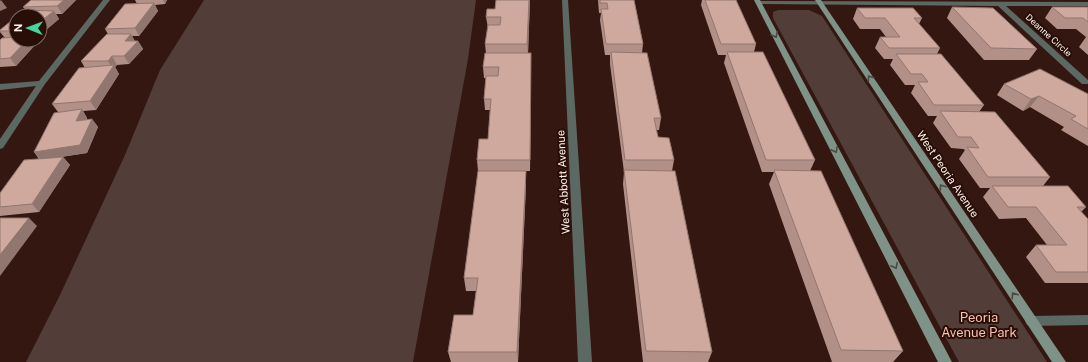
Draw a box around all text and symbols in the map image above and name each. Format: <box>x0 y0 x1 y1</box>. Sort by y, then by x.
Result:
north arrow <box>8 8 48 48</box>
street label: Deanne Circle <box>1024 11 1074 59</box>
text: N <box>12 23 24 32</box>
one-way arrow <box>770 30 778 38</box>
one-way arrow <box>868 76 875 83</box>
street label: West Peoria Avenue <box>915 129 981 219</box>
street label: West Abbott Avenue <box>554 130 572 234</box>
one-way arrow <box>830 146 838 153</box>
one-way arrow <box>940 184 947 191</box>
one-way arrow <box>890 261 898 269</box>
one-way arrow <box>1011 292 1019 299</box>
park label: Peoria Avenue Park <box>941 310 1017 340</box>

